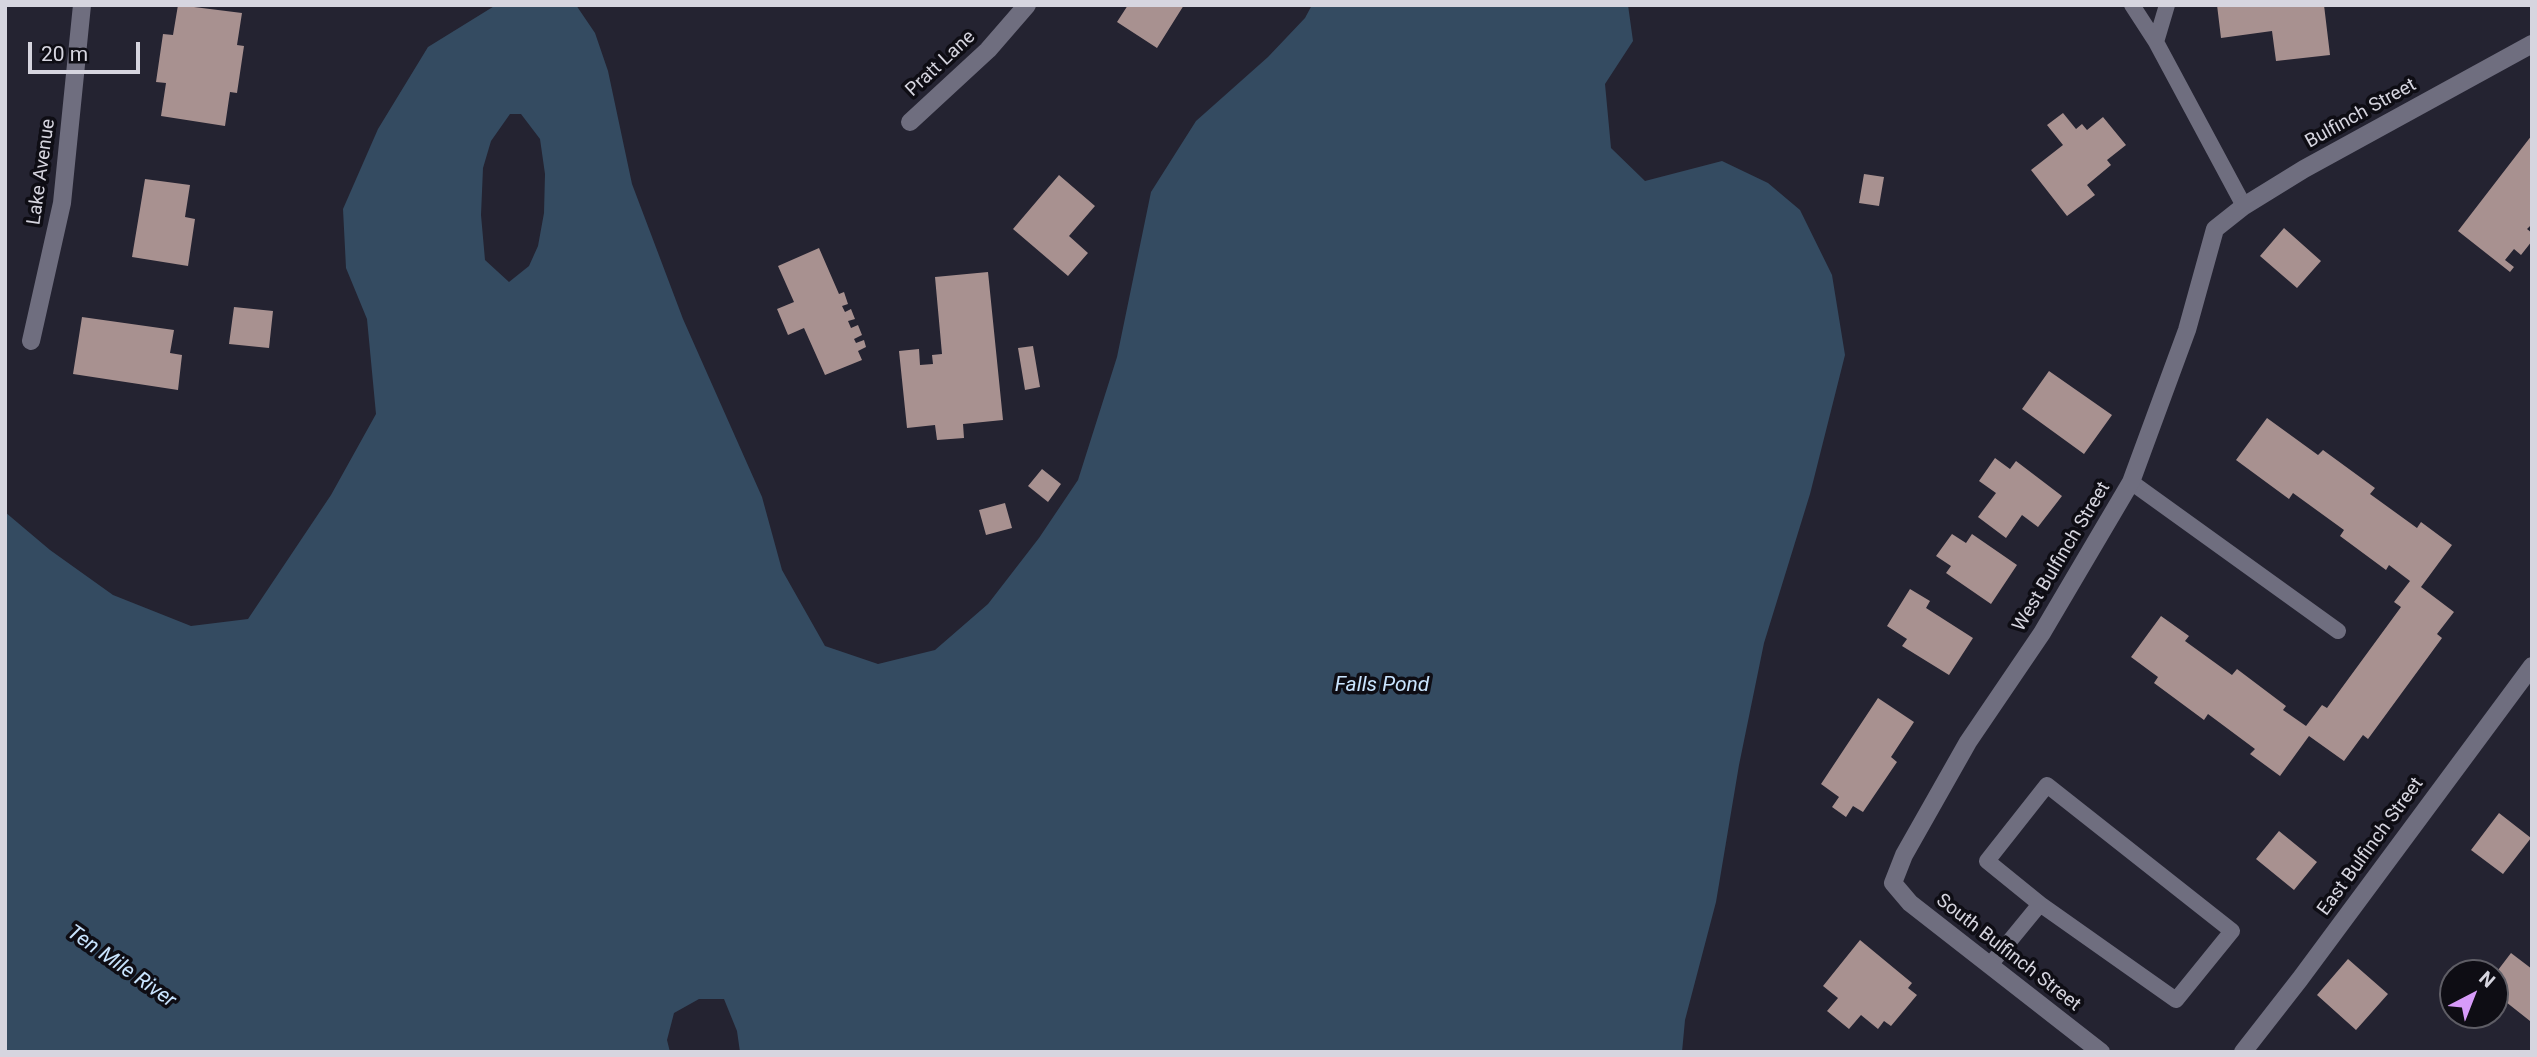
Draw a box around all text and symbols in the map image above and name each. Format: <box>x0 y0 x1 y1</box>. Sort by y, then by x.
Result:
street label: Pratt Lane <box>902 26 980 102</box>
scale bar <box>32 28 144 72</box>
text: 20 m <box>41 42 88 66</box>
street label: Bulfinch Street <box>2302 74 2420 154</box>
street label: Lake Avenue <box>23 117 61 227</box>
street label: West Bulfinch Street <box>2008 478 2116 636</box>
water label: Falls Pond <box>1335 673 1429 699</box>
street label: East Bulfinch Street <box>2313 774 2429 920</box>
street label: South Bulfinch Street <box>1931 889 2085 1017</box>
water label: Ten Mile River <box>62 920 180 1014</box>
north arrow <box>2439 959 2509 1029</box>
text: N <box>2474 966 2500 993</box>

